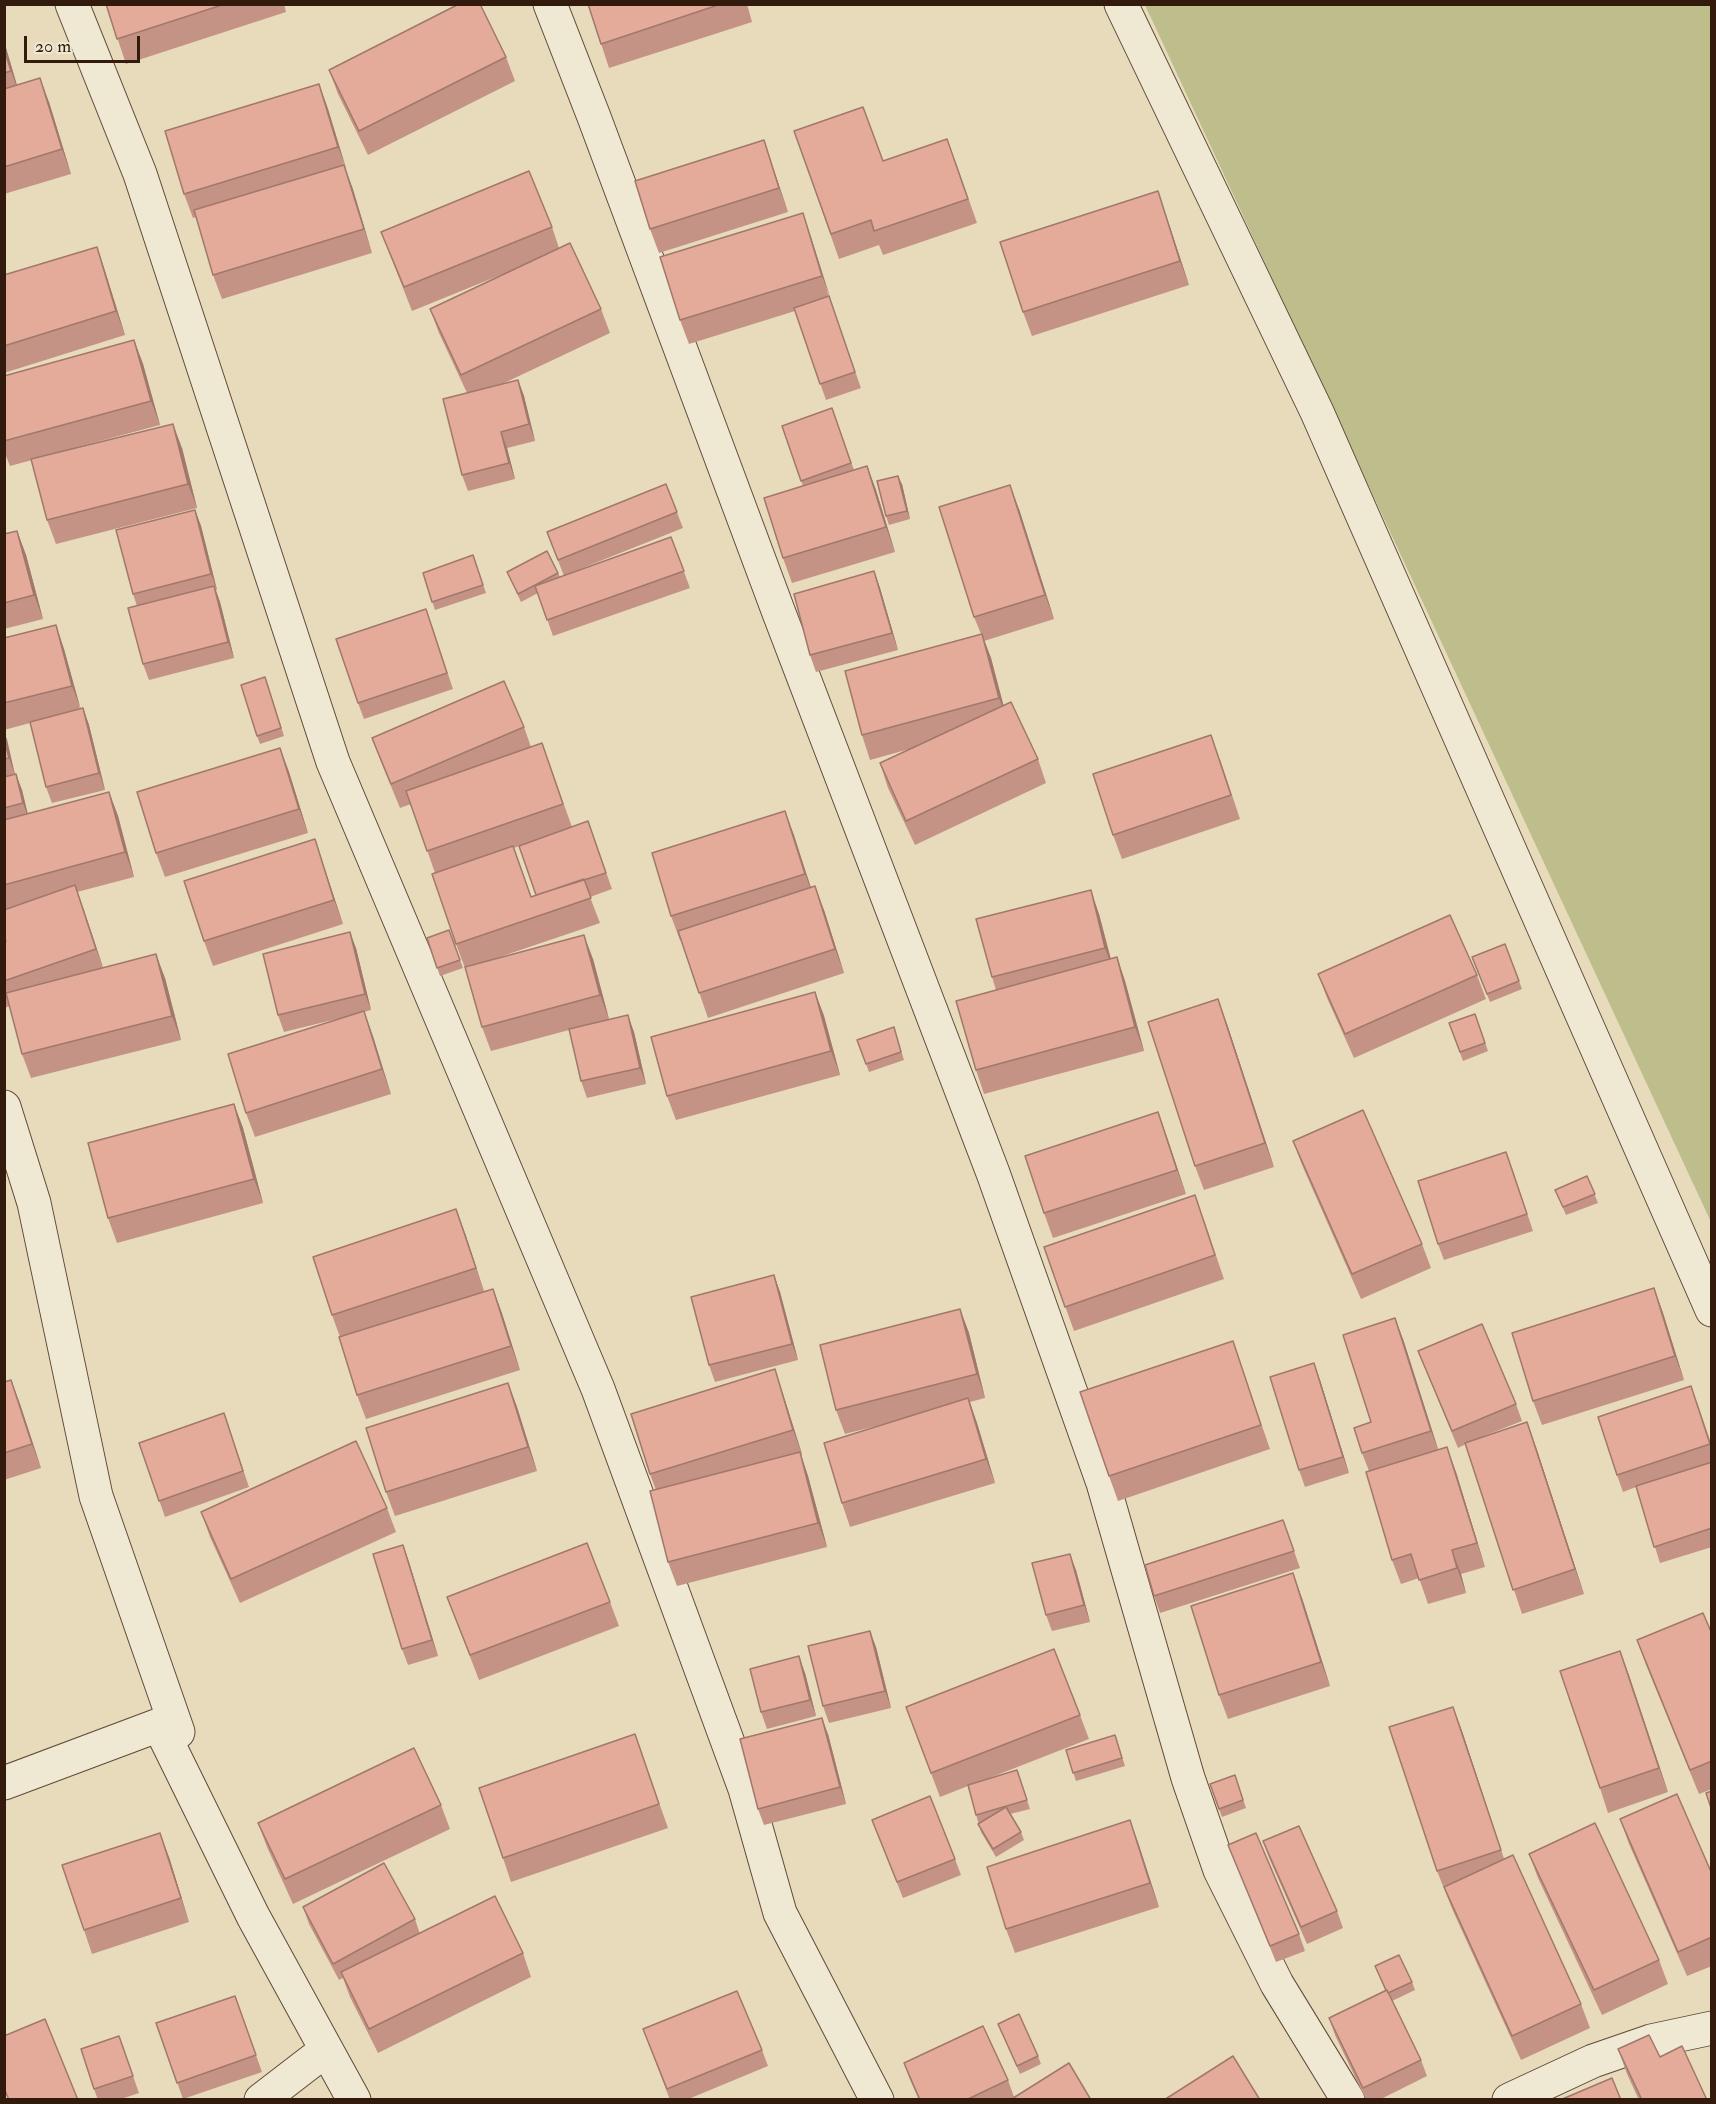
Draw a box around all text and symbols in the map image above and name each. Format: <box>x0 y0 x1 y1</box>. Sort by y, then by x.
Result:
scale bar <box>27 24 142 62</box>
text: 20 m <box>35 35 71 58</box>

